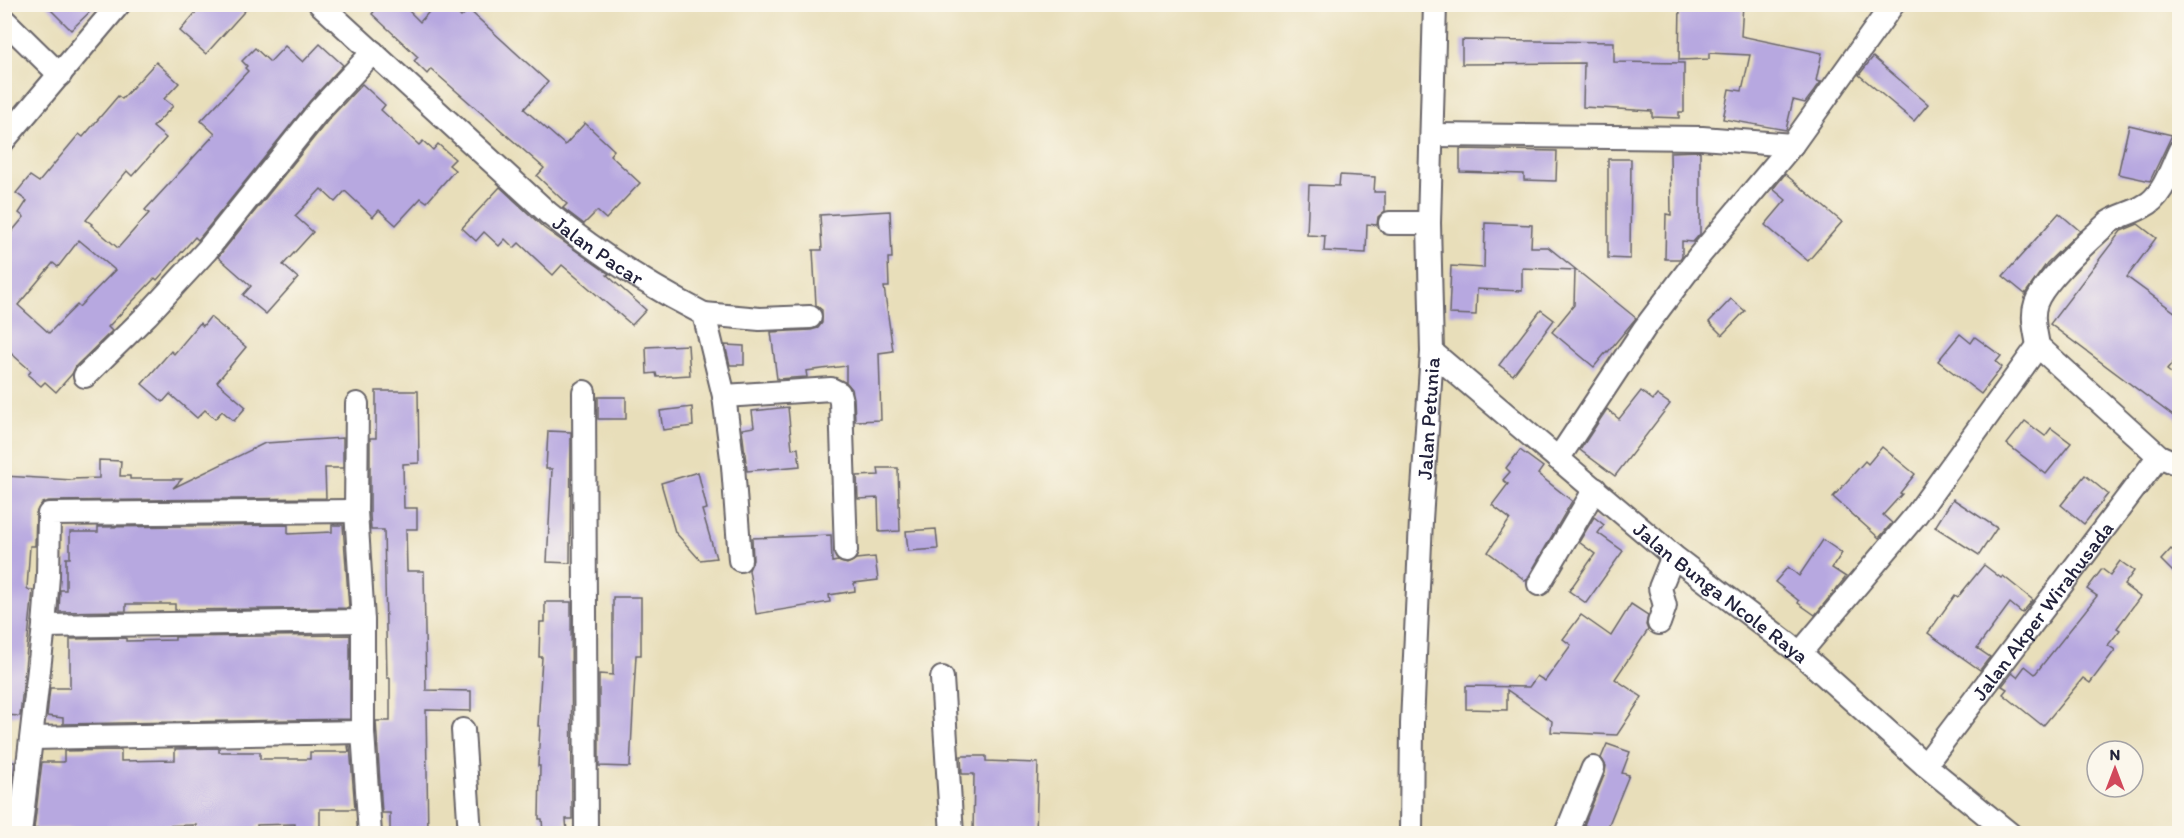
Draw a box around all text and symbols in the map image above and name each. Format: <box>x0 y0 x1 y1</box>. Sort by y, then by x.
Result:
street label: Jalan Pacar <box>548 210 649 290</box>
street label: Jalan Petunia <box>1411 356 1444 481</box>
street label: Jalan Bunga Ncole Raya <box>1629 516 1814 668</box>
street label: Jalan Akper Wirahusada <box>1966 516 2118 705</box>
north arrow <box>2085 739 2145 799</box>
text: N <box>2110 745 2120 764</box>

